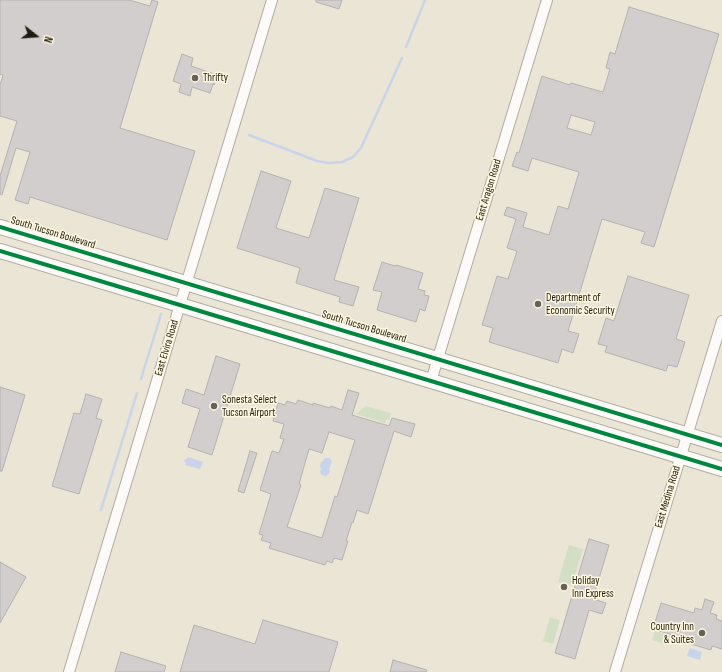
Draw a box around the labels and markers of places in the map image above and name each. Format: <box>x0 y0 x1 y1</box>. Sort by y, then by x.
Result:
place label: Thrifty <box>203 71 228 85</box>
marker: Thrifty <box>190 73 200 83</box>
place label: Department of Economic Security <box>546 291 615 317</box>
marker: Department of Economic Security <box>533 299 543 309</box>
place label: Sonesta Select Tucson Airport <box>222 393 277 419</box>
marker: Sonesta Select Tucson Airport <box>209 401 219 411</box>
place label: Holiday Inn Express <box>572 574 614 600</box>
marker: Holiday Inn Express <box>559 582 569 592</box>
place label: Country Inn & Suites <box>651 620 694 646</box>
marker: Country Inn & Suites <box>697 628 707 638</box>

